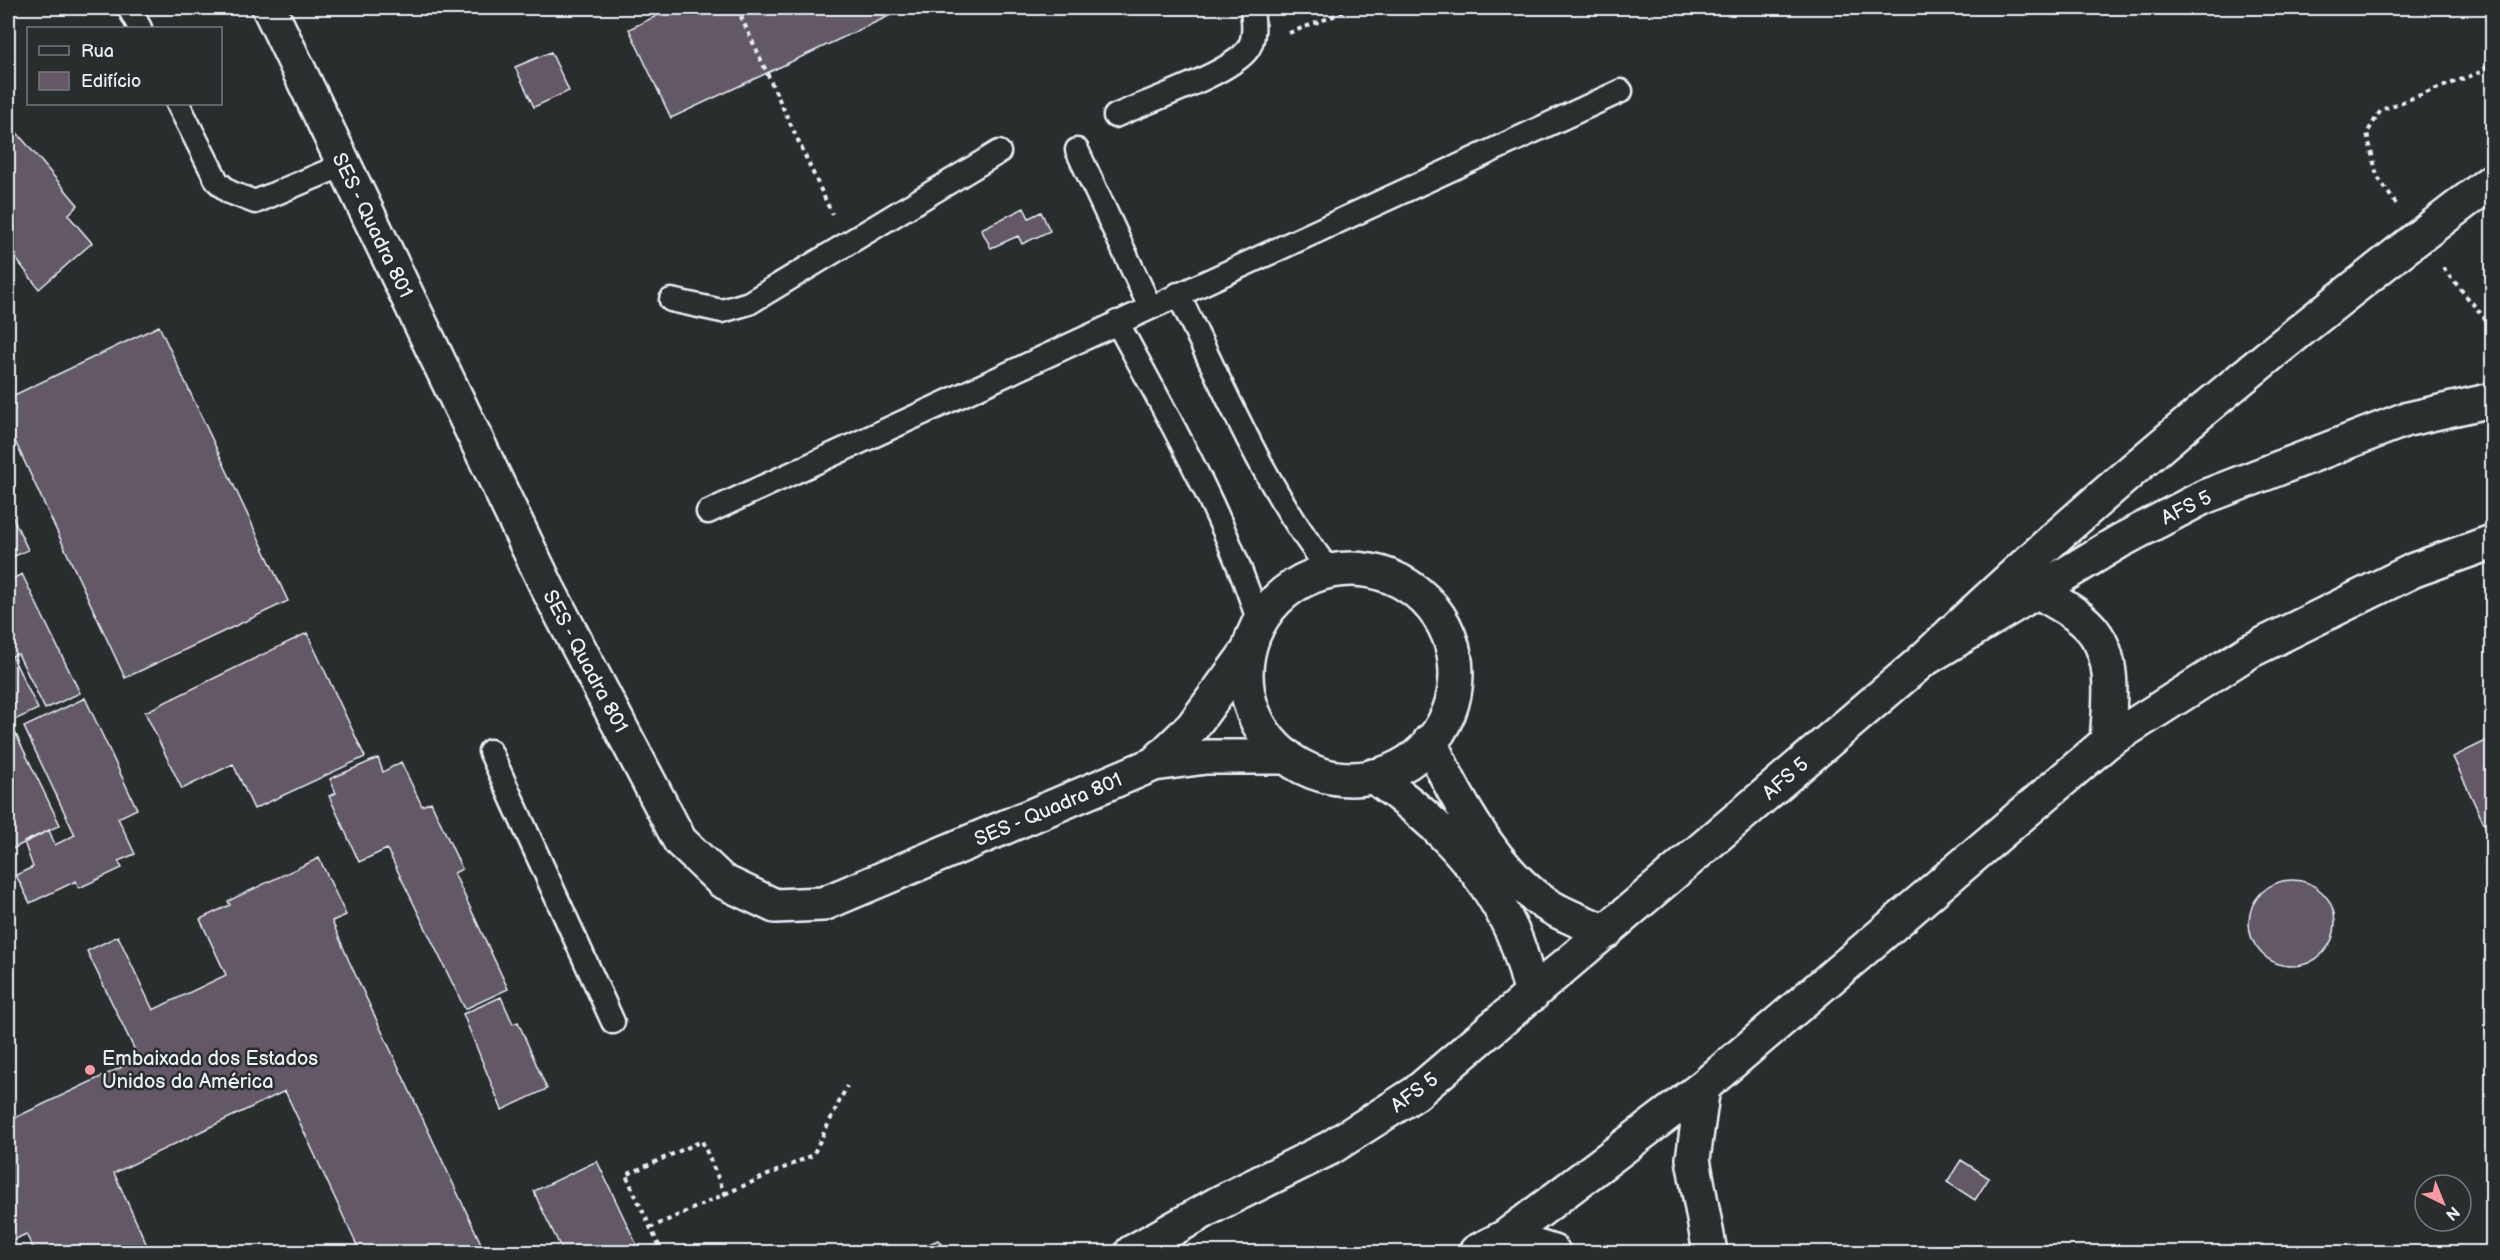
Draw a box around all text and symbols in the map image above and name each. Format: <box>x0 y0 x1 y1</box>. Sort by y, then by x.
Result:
legend <box>27 27 222 105</box>
text: Rua <box>81 41 114 62</box>
text: Edifício <box>81 71 141 92</box>
street label: SES - Quadra 801 <box>327 149 418 302</box>
street label: AFS 5 <box>2157 485 2216 530</box>
street label: SES - Quadra 801 <box>537 586 633 737</box>
street label: AFS 5 <box>1758 752 1814 805</box>
street label: SES - Quadra 801 <box>971 768 1126 852</box>
place label: Embaixada dos Estados Unidos da América <box>102 1047 318 1094</box>
marker: Embaixada dos Estados Unidos da América <box>83 1063 97 1077</box>
street label: AFS 5 <box>1386 1067 1443 1118</box>
north arrow <box>2413 1173 2473 1233</box>
text: N <box>2441 1202 2463 1224</box>

